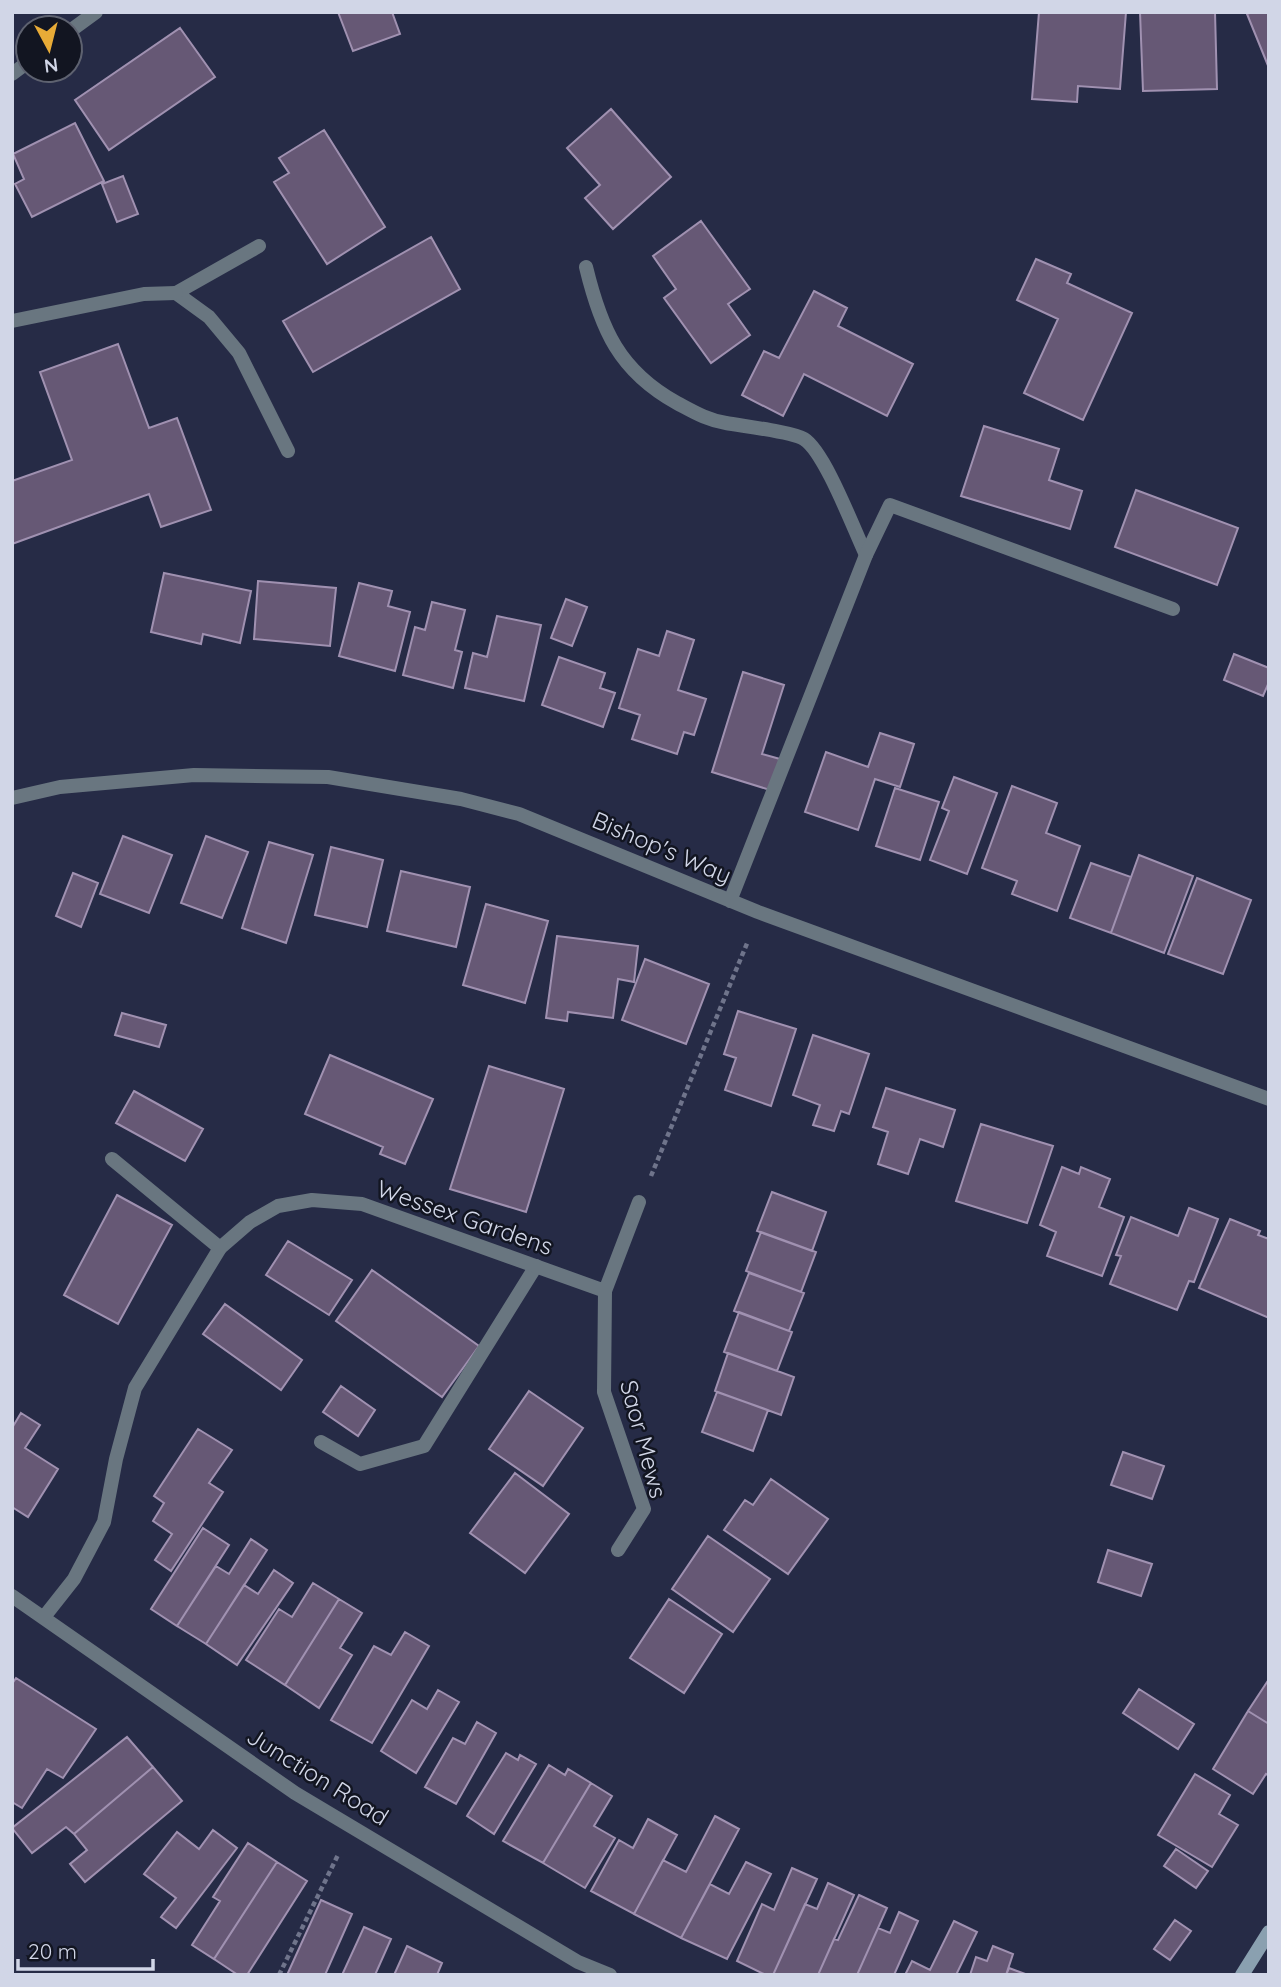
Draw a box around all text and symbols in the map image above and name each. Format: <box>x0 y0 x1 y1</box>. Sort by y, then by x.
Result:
north arrow <box>14 14 84 84</box>
text: N <box>43 53 59 79</box>
street label: Bishop's Way <box>588 804 736 890</box>
street label: Wessex Gardens <box>373 1173 557 1261</box>
street label: Saor Mews <box>614 1377 674 1501</box>
street label: Junction Road <box>242 1721 394 1831</box>
scale bar <box>18 1927 152 1971</box>
text: 20 m <box>28 1938 77 1964</box>

